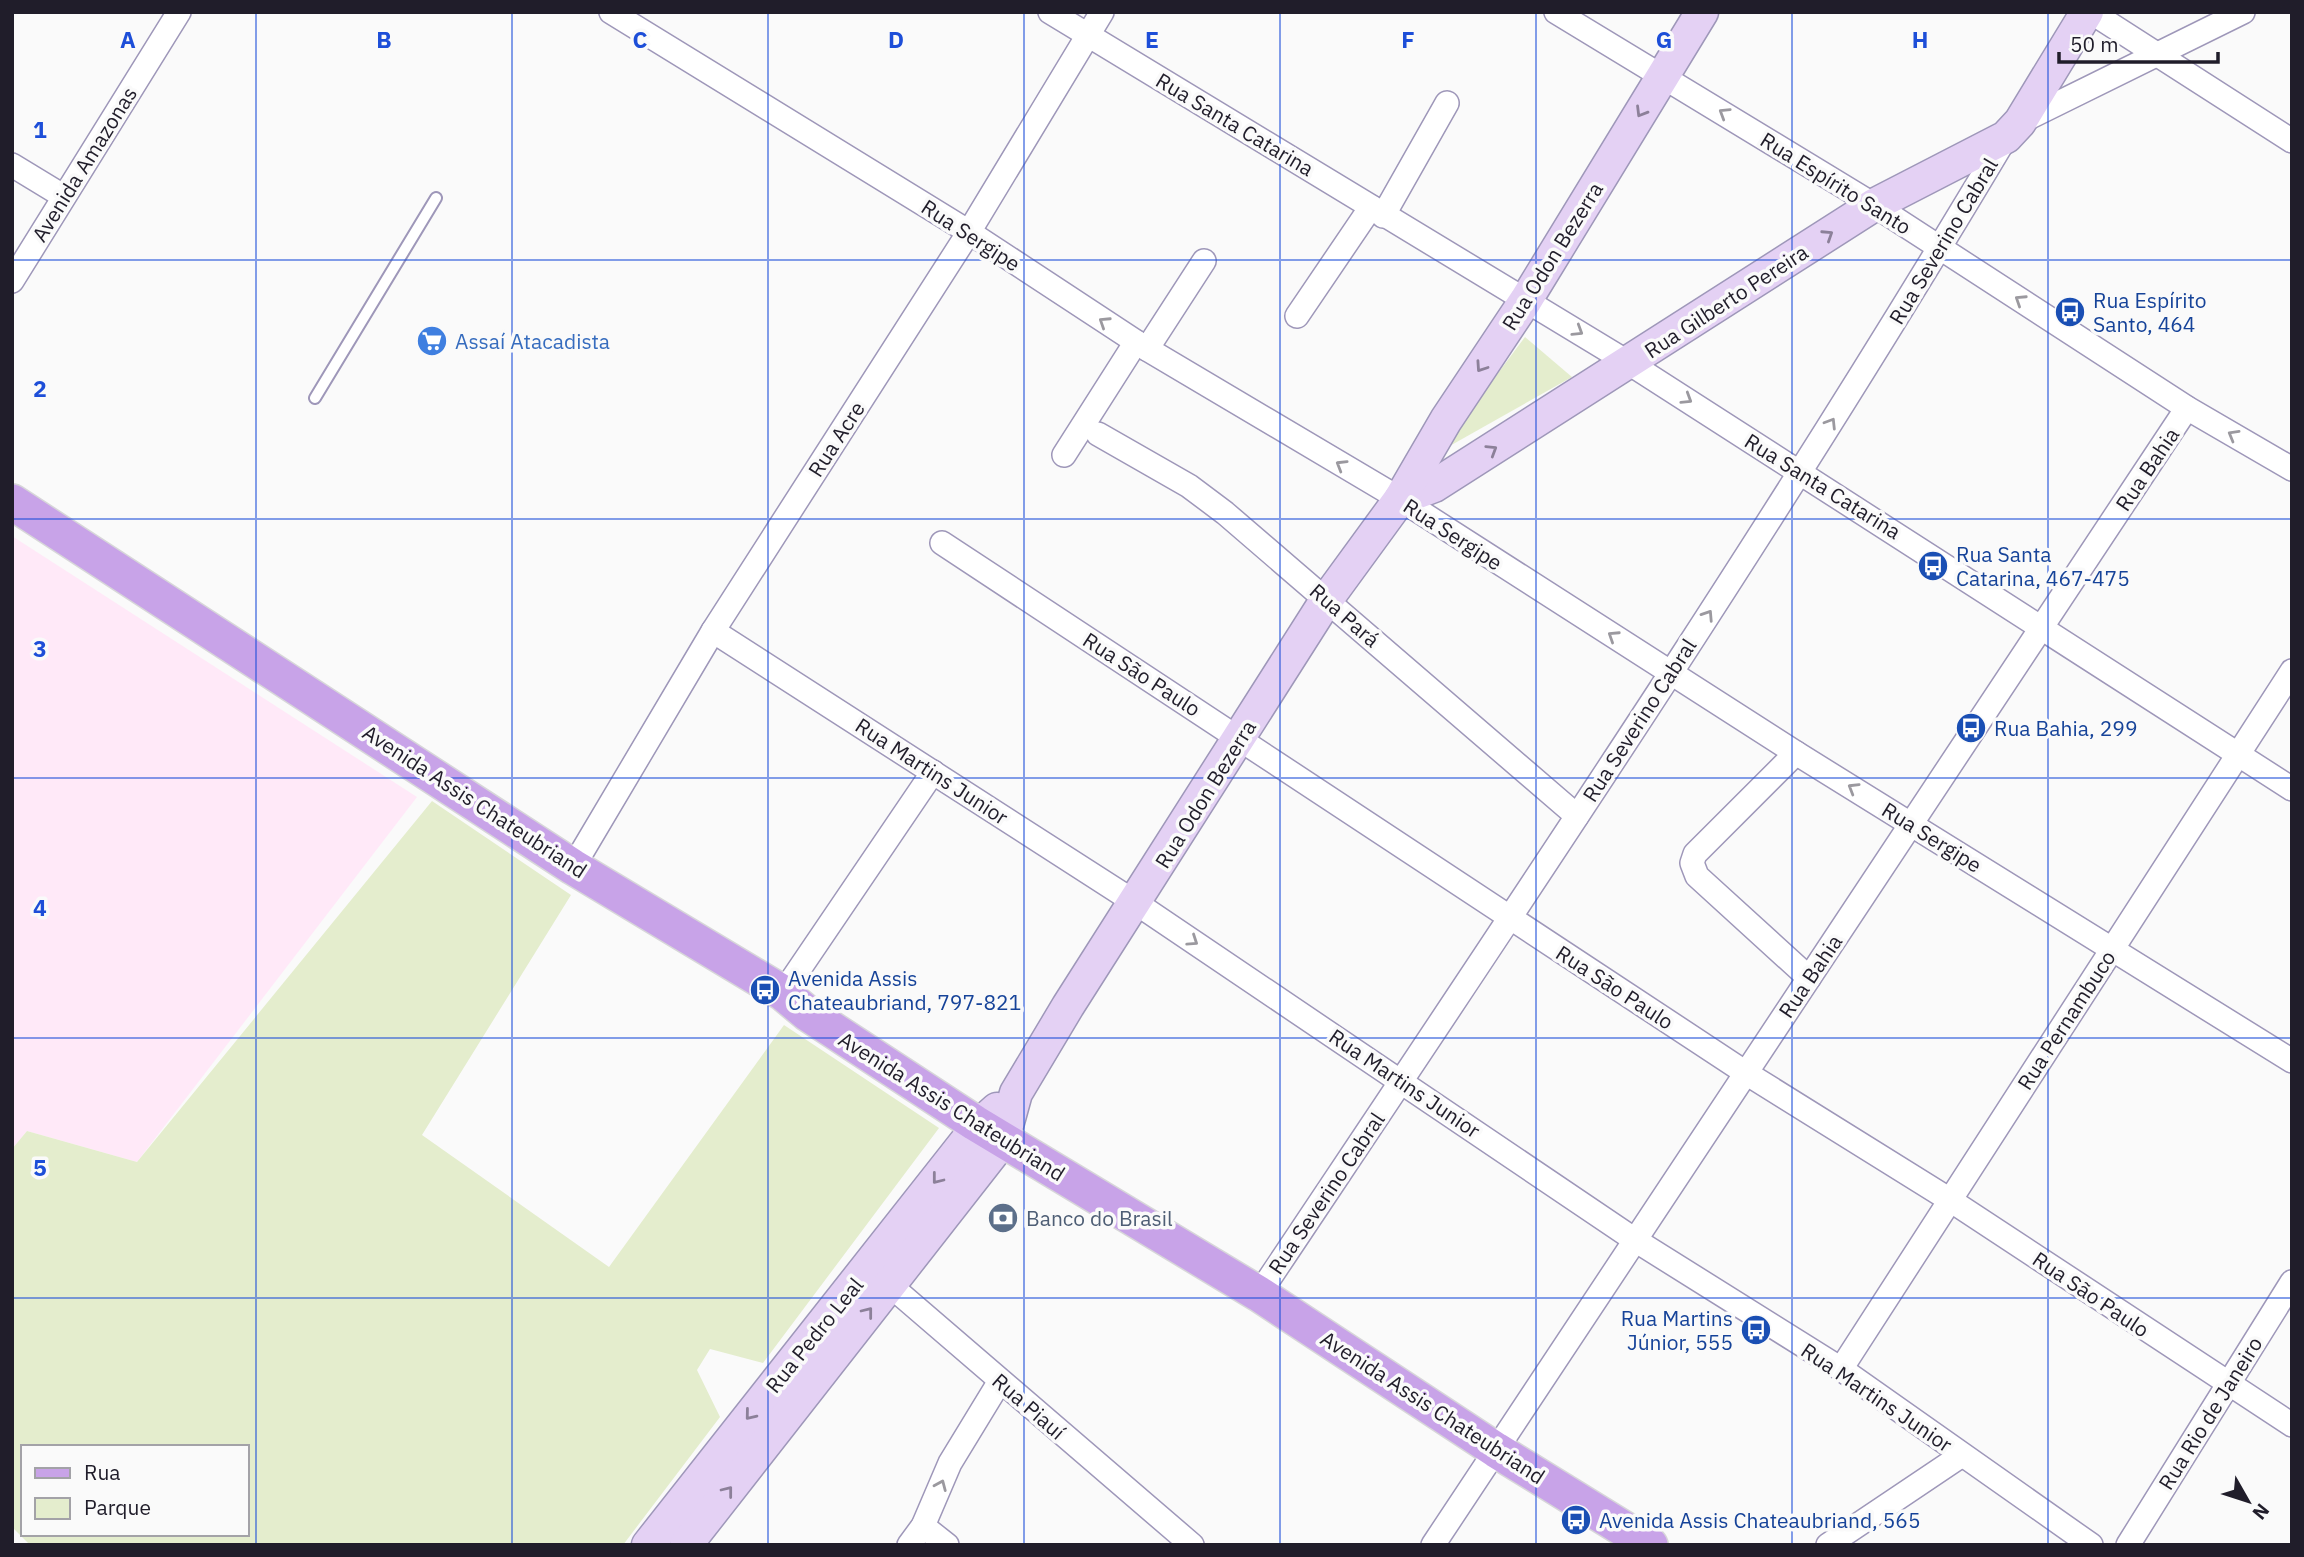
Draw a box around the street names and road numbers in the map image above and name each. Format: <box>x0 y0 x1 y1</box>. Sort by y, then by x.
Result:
street label: Rua Santa Catarina <box>1151 66 1319 182</box>
street label: Avenida Amazonas <box>25 81 143 247</box>
street label: Rua Espírito Santo <box>1755 125 1917 241</box>
street label: Rua Severino Cabral <box>1882 152 2004 329</box>
street label: Rua Odon Bezerra <box>1495 177 1609 335</box>
street label: Rua Sergipe <box>916 193 1026 277</box>
street label: Rua Gilberto Pereira <box>1639 238 1813 364</box>
street label: Rua Acre <box>801 396 871 482</box>
street label: Rua Bahia <box>2109 422 2185 516</box>
street label: Rua Santa Catarina <box>1740 427 1906 545</box>
street label: Rua Sergipe <box>1398 492 1508 576</box>
street label: Rua Pará <box>1304 577 1386 653</box>
street label: Rua São Paulo <box>1078 626 1206 722</box>
street label: Rua Severino Cabral <box>1576 633 1702 807</box>
street label: Rua Martins Junior <box>850 711 1014 831</box>
street label: Rua Odon Bezerra <box>1148 715 1262 873</box>
street label: Avenida Assis Chateubriand <box>358 718 592 884</box>
street label: Rua Sergipe <box>1877 795 1987 879</box>
street label: Rua Bahia <box>1772 929 1848 1023</box>
street label: Rua São Paulo <box>1551 939 1679 1035</box>
street label: Rua Pernambuco <box>2010 945 2122 1095</box>
street label: Rua Martins Junior <box>1324 1022 1486 1144</box>
street label: Avenida Assis Chateubriand <box>834 1025 1070 1187</box>
street label: Rua Severino Cabral <box>1261 1106 1391 1279</box>
street label: Rua São Paulo <box>2027 1245 2155 1343</box>
street label: Rua Pedro Leal <box>759 1271 869 1398</box>
street label: Avenida Assis Chateubriand <box>1316 1324 1550 1490</box>
street label: Rua Rio de Janeiro <box>2152 1331 2268 1495</box>
street label: Rua Martins Junior <box>1796 1336 1958 1458</box>
street label: Rua Piauí <box>987 1367 1071 1445</box>

